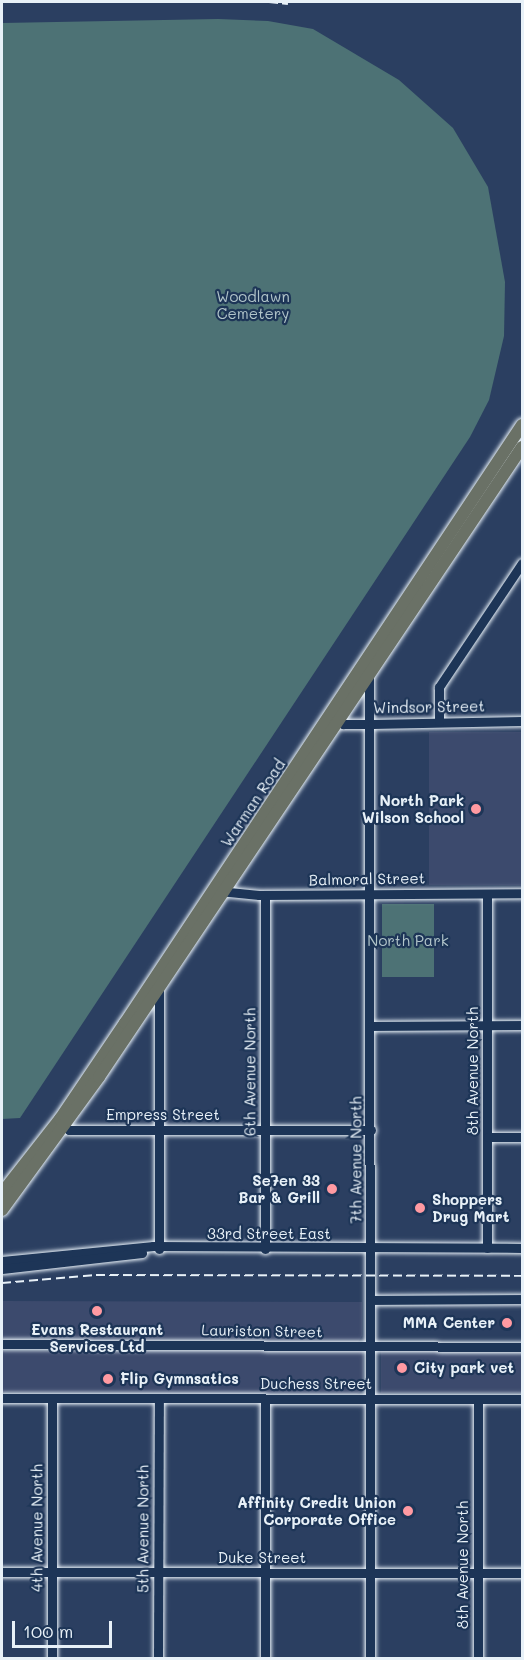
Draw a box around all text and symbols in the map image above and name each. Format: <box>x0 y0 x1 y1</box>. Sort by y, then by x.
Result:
park label: Woodlawn Cemetery <box>216 287 290 322</box>
street label: Windsor Street <box>373 697 485 717</box>
street label: Warman Road <box>217 756 289 850</box>
place label: North Park Wilson School <box>362 791 464 826</box>
marker: North Park Wilson School <box>469 802 483 816</box>
street label: Balmoral Street <box>309 869 425 889</box>
park label: North Park <box>367 932 449 950</box>
street label: 8th Avenue North <box>464 1007 482 1135</box>
street label: 6th Avenue North <box>241 1008 259 1136</box>
street label: 7th Avenue North <box>347 1096 365 1224</box>
street label: Empress Street <box>106 1106 220 1124</box>
place label: Se7en 33 Bar & Grill <box>238 1171 320 1206</box>
marker: Se7en 33 Bar & Grill <box>325 1182 339 1196</box>
place label: Shoppers Drug Mart <box>432 1190 509 1225</box>
marker: Shoppers Drug Mart <box>413 1201 427 1215</box>
street label: 33rd Street East <box>207 1225 331 1243</box>
marker: Evans Restaurant Services Ltd <box>90 1304 104 1318</box>
place label: MMA Center <box>403 1314 495 1332</box>
marker: MMA Center <box>500 1316 514 1330</box>
place label: Evans Restaurant Services Ltd <box>31 1320 163 1355</box>
street label: Lauriston Street <box>201 1321 323 1341</box>
place label: City park vet <box>414 1359 514 1377</box>
marker: City park vet <box>395 1361 409 1375</box>
place label: Flip Gymnsatics <box>120 1370 239 1388</box>
marker: Flip Gymnsatics <box>101 1372 115 1386</box>
street label: Duchess Street <box>260 1375 372 1393</box>
street label: 4th Avenue North <box>28 1464 46 1592</box>
street label: 5th Avenue North <box>134 1465 152 1593</box>
place label: Affinity Credit Union Corporate Office <box>237 1493 396 1528</box>
street label: 8th Avenue North <box>454 1501 472 1629</box>
marker: Affinity Credit Union Corporate Office <box>401 1504 415 1518</box>
street label: Duke Street <box>218 1549 306 1567</box>
scale bar <box>15 1609 116 1647</box>
text: 100 m <box>23 1619 73 1643</box>

